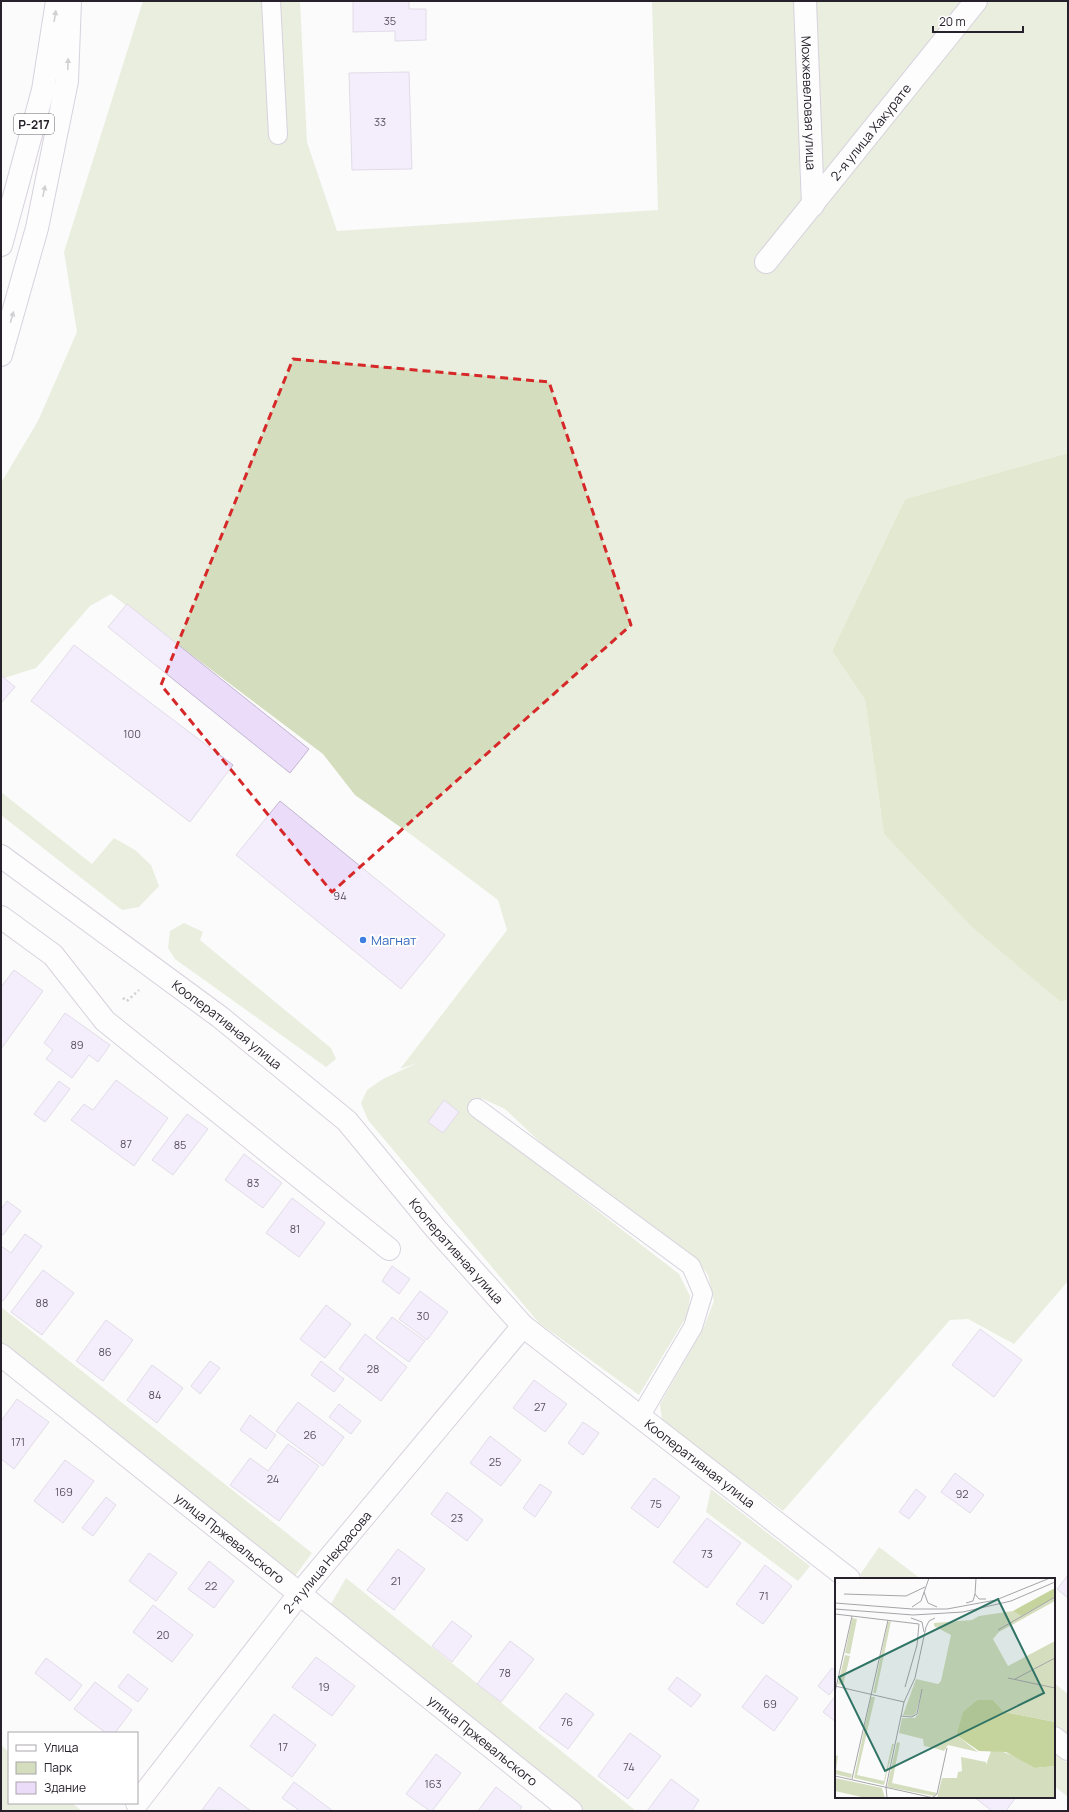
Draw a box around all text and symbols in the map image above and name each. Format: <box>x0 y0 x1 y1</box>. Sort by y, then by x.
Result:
scale bar <box>933 8 1023 34</box>
one-way arrow <box>52 10 58 23</box>
house number: 35 <box>384 13 396 28</box>
text: 20 m <box>939 13 966 30</box>
street label: Можжевеловая улица <box>797 35 821 171</box>
one-way arrow <box>64 58 71 70</box>
street label: 2-я улица Хакурате <box>826 79 915 184</box>
road number: Р-217 <box>14 114 54 134</box>
house number: 33 <box>374 114 386 129</box>
one-way arrow <box>42 185 48 197</box>
one-way arrow <box>9 311 15 323</box>
house number: 100 <box>123 726 141 741</box>
house number: 94 <box>333 888 347 903</box>
place label: Магнат <box>371 931 417 949</box>
marker: Магнат <box>358 935 368 945</box>
street label: Кооперативная улица <box>168 976 286 1073</box>
house number: 89 <box>70 1037 84 1052</box>
house number: 87 <box>120 1136 132 1151</box>
house number: 85 <box>174 1137 186 1152</box>
house number: 83 <box>247 1175 259 1190</box>
street label: Кооперативная улица <box>405 1194 508 1308</box>
house number: 81 <box>290 1221 300 1236</box>
house number: 88 <box>36 1295 48 1310</box>
house number: 30 <box>417 1308 429 1323</box>
house number: 86 <box>98 1344 112 1359</box>
house number: 28 <box>367 1361 379 1376</box>
house number: 84 <box>149 1387 161 1402</box>
house number: 27 <box>534 1399 546 1414</box>
street label: Кооперативная улица <box>641 1415 759 1512</box>
house number: 26 <box>303 1427 317 1442</box>
house number: 171 <box>11 1434 25 1449</box>
house number: 25 <box>489 1454 501 1469</box>
house number: 24 <box>267 1471 279 1486</box>
house number: 169 <box>55 1484 73 1499</box>
house number: 92 <box>955 1486 969 1501</box>
street label: улица Пржевальского <box>171 1489 289 1588</box>
house number: 75 <box>650 1496 662 1511</box>
street label: 2-я улица Некрасова <box>279 1507 375 1617</box>
house number: 23 <box>451 1510 463 1525</box>
house number: 73 <box>701 1546 713 1561</box>
house number: 21 <box>391 1573 401 1588</box>
house number: 22 <box>205 1578 217 1593</box>
inset map <box>835 1578 1055 1798</box>
house number: 71 <box>759 1588 769 1603</box>
house number: 20 <box>157 1627 169 1642</box>
house number: 78 <box>499 1665 511 1680</box>
house number: 19 <box>318 1679 330 1694</box>
street label: улица Пржевальского <box>424 1691 542 1790</box>
house number: 69 <box>763 1696 777 1711</box>
house number: 76 <box>561 1714 573 1729</box>
legend <box>8 1732 138 1804</box>
text: Улица <box>44 1739 78 1756</box>
house number: 17 <box>278 1739 288 1754</box>
text: Парк <box>44 1759 73 1776</box>
house number: 74 <box>623 1759 635 1774</box>
house number: 163 <box>424 1776 442 1791</box>
text: Здание <box>44 1779 86 1796</box>

